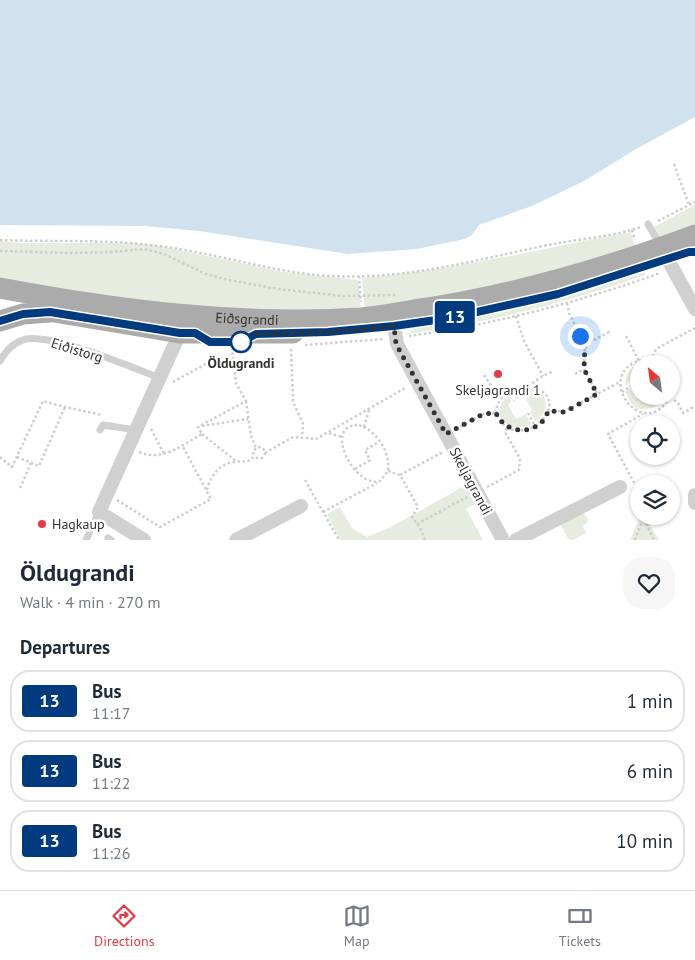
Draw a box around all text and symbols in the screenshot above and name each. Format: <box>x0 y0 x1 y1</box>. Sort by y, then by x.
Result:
line badge: 13 <box>432 301 478 333</box>
text: 13 <box>445 305 465 328</box>
street label: Eiðsgrandi <box>215 308 279 329</box>
your location <box>568 324 593 349</box>
marker: Öldugrandi <box>230 331 252 353</box>
street label: Eiðistorg <box>49 334 105 366</box>
place label: Öldugrandi <box>208 354 275 372</box>
north arrow <box>630 355 680 405</box>
map controls <box>630 355 680 525</box>
marker: Skeljagrandi 1 <box>492 368 504 380</box>
place label: Skeljagrandi 1 <box>455 381 541 399</box>
button: locate <box>630 415 680 465</box>
street label: Skeljagrandi <box>446 444 496 518</box>
button: layers <box>630 475 680 525</box>
place label: Hagkaup <box>52 515 105 533</box>
marker: Hagkaup <box>36 518 48 530</box>
text: Öldugrandi <box>20 557 135 588</box>
button: heart <box>623 557 675 609</box>
text: Walk · 4 min · 270 m <box>20 592 160 612</box>
text: Departures <box>20 635 110 659</box>
text: Bus <box>92 679 121 703</box>
text: 13 <box>39 689 60 712</box>
text: 1 min <box>627 689 673 713</box>
text: 11:17 <box>92 703 130 723</box>
text: Bus <box>92 749 121 773</box>
text: 13 <box>39 759 60 782</box>
text: 6 min <box>627 759 673 783</box>
text: 11:22 <box>92 773 130 793</box>
text: Bus <box>92 819 121 843</box>
text: 13 <box>39 829 60 852</box>
text: 10 min <box>616 829 673 853</box>
text: 11:26 <box>92 843 130 863</box>
tab: Directions <box>94 902 155 950</box>
tab: Map <box>343 902 371 950</box>
tab: Tickets <box>559 902 601 950</box>

